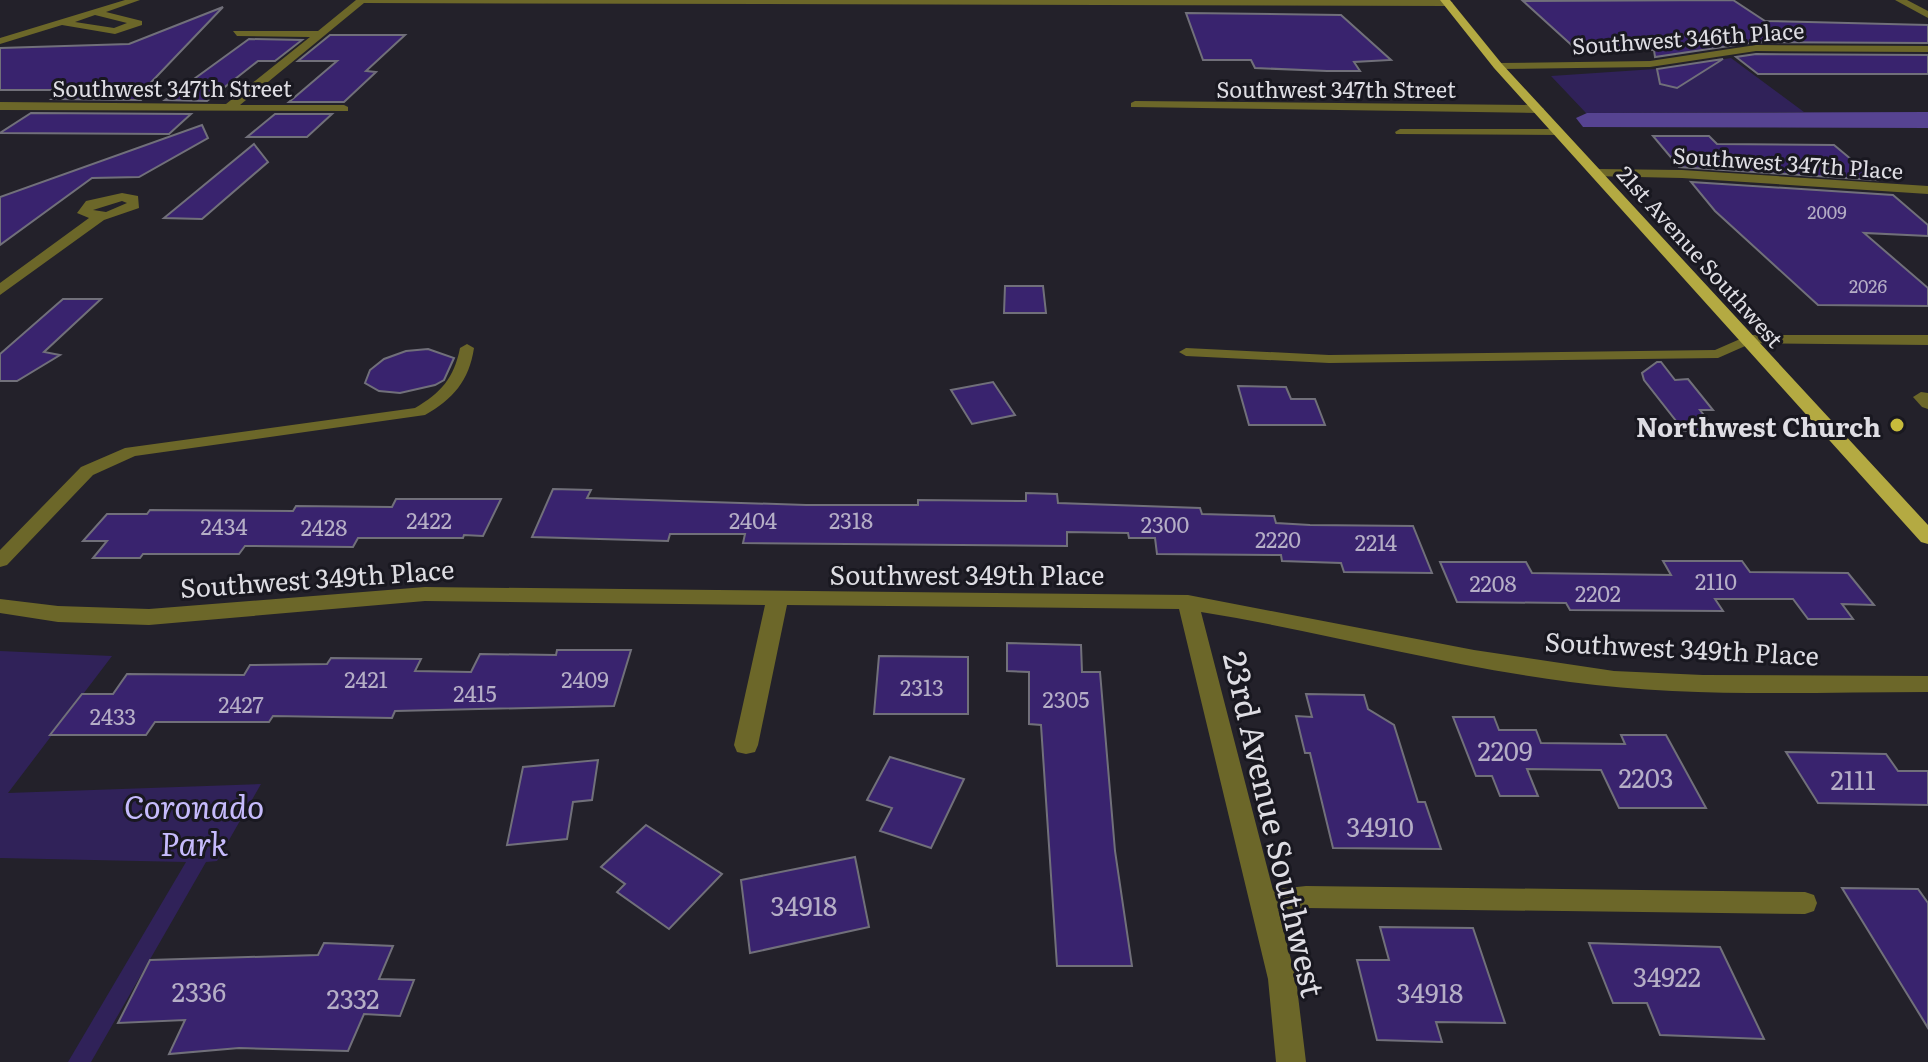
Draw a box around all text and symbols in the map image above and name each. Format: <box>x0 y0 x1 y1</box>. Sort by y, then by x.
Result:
street label: Southwest 346th Place <box>1571 12 1805 62</box>
street label: Southwest 347th Street <box>52 71 292 104</box>
street label: Southwest 347th Street <box>1216 72 1456 105</box>
street label: Southwest 347th Place <box>1671 137 1905 187</box>
street label: 21st Avenue Southwest <box>1610 158 1792 354</box>
house number: 2009 <box>1807 198 1847 225</box>
house number: 2026 <box>1849 272 1887 299</box>
place label: Northwest Church <box>1636 406 1881 445</box>
marker: Northwest Church <box>1888 416 1906 434</box>
house number: 2422 <box>406 503 452 536</box>
house number: 2404 <box>729 503 777 536</box>
house number: 2318 <box>829 503 873 536</box>
house number: 2300 <box>1141 507 1189 540</box>
house number: 2434 <box>200 509 248 542</box>
house number: 2428 <box>301 510 347 543</box>
house number: 2220 <box>1255 522 1301 555</box>
house number: 2214 <box>1355 525 1397 558</box>
street label: Southwest 349th Place <box>179 548 455 606</box>
street label: Southwest 349th Place <box>830 554 1104 593</box>
house number: 2110 <box>1695 564 1737 597</box>
house number: 2208 <box>1469 566 1517 599</box>
house number: 2202 <box>1575 576 1621 609</box>
street label: Southwest 349th Place <box>1544 620 1820 674</box>
street label: 23rd Avenue Southwest <box>1213 646 1339 1002</box>
house number: 2421 <box>344 662 388 695</box>
house number: 2409 <box>561 662 609 695</box>
house number: 2313 <box>900 670 944 703</box>
house number: 2415 <box>453 676 497 709</box>
house number: 2305 <box>1043 682 1089 715</box>
house number: 2427 <box>218 687 264 720</box>
house number: 2433 <box>90 699 136 732</box>
house number: 2209 <box>1478 730 1533 769</box>
house number: 2203 <box>1618 757 1674 796</box>
house number: 2111 <box>1831 759 1875 798</box>
park label: Coronado Park <box>124 781 264 866</box>
house number: 34910 <box>1346 806 1414 845</box>
house number: 34918 <box>771 885 837 924</box>
house number: 34922 <box>1633 956 1701 995</box>
house number: 2336 <box>172 971 226 1010</box>
house number: 34918 <box>1397 972 1463 1011</box>
house number: 2332 <box>327 978 380 1017</box>

